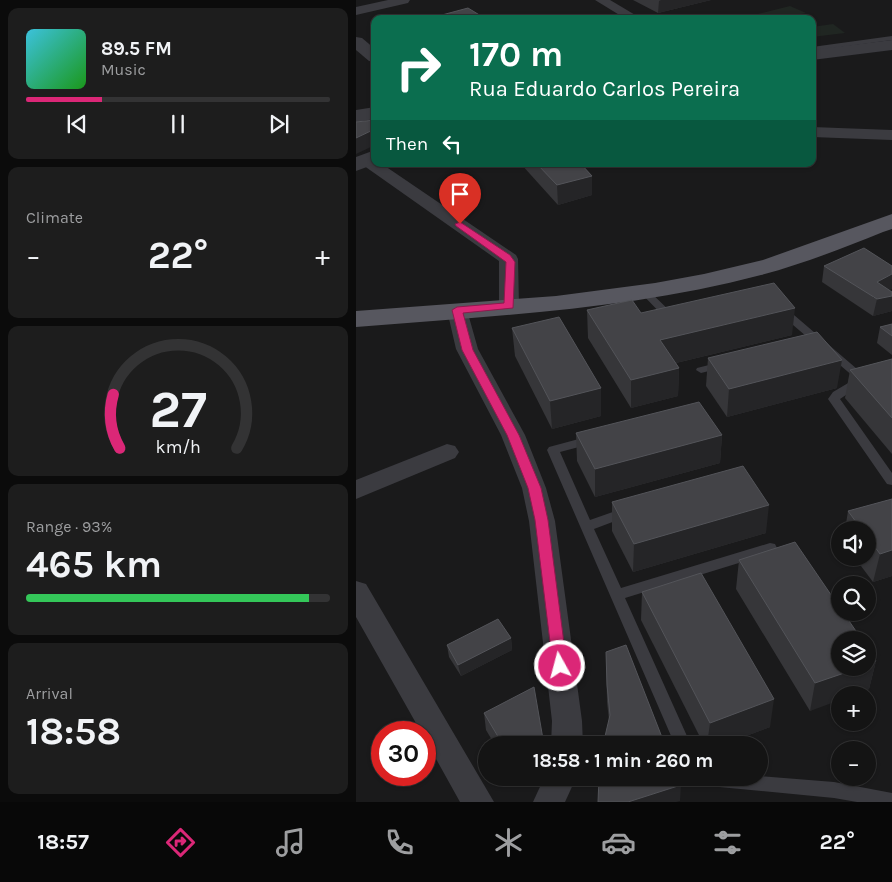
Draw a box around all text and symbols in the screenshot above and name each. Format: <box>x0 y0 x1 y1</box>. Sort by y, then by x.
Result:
text: 170 m <box>469 34 563 75</box>
icon: right <box>386 35 451 100</box>
text: 89.5 FM <box>101 38 172 60</box>
text: Music <box>101 60 146 79</box>
text: Rua Eduardo Carlos Pereira <box>469 76 740 102</box>
icon: previous <box>63 110 91 138</box>
icon: pause <box>164 110 192 138</box>
icon: next <box>265 110 293 138</box>
icon: left <box>438 130 466 158</box>
text: Then <box>386 133 428 155</box>
pin <box>439 173 481 224</box>
icon: arrive <box>446 180 474 208</box>
text: Climate <box>26 208 83 227</box>
text: 22° <box>148 233 208 278</box>
text: − <box>26 239 41 272</box>
text: + <box>315 239 330 272</box>
text: 27 <box>149 379 207 440</box>
text: km/h <box>155 437 201 458</box>
text: Range · 93% <box>26 517 112 536</box>
map controls <box>831 521 876 786</box>
button: sound <box>831 521 876 566</box>
text: 465 km <box>26 542 162 587</box>
button: search <box>831 576 876 621</box>
button: layers <box>831 631 876 676</box>
position arrow <box>533 639 585 691</box>
text: Arrival <box>26 684 73 703</box>
button: + <box>831 686 876 731</box>
text: 18:58 <box>26 709 121 754</box>
speed limit sign: 30 <box>371 721 436 786</box>
button: − <box>831 741 876 786</box>
text: 18:58 · 1 min · 260 m <box>533 750 713 772</box>
icon: directions <box>163 825 198 860</box>
icon: music <box>273 825 308 860</box>
icon: phone <box>382 825 417 860</box>
icon: climate <box>491 825 526 860</box>
icon: car <box>601 825 636 860</box>
icon: filters <box>710 825 745 860</box>
text: 18:57 <box>37 829 89 855</box>
text: 22° <box>820 829 855 855</box>

